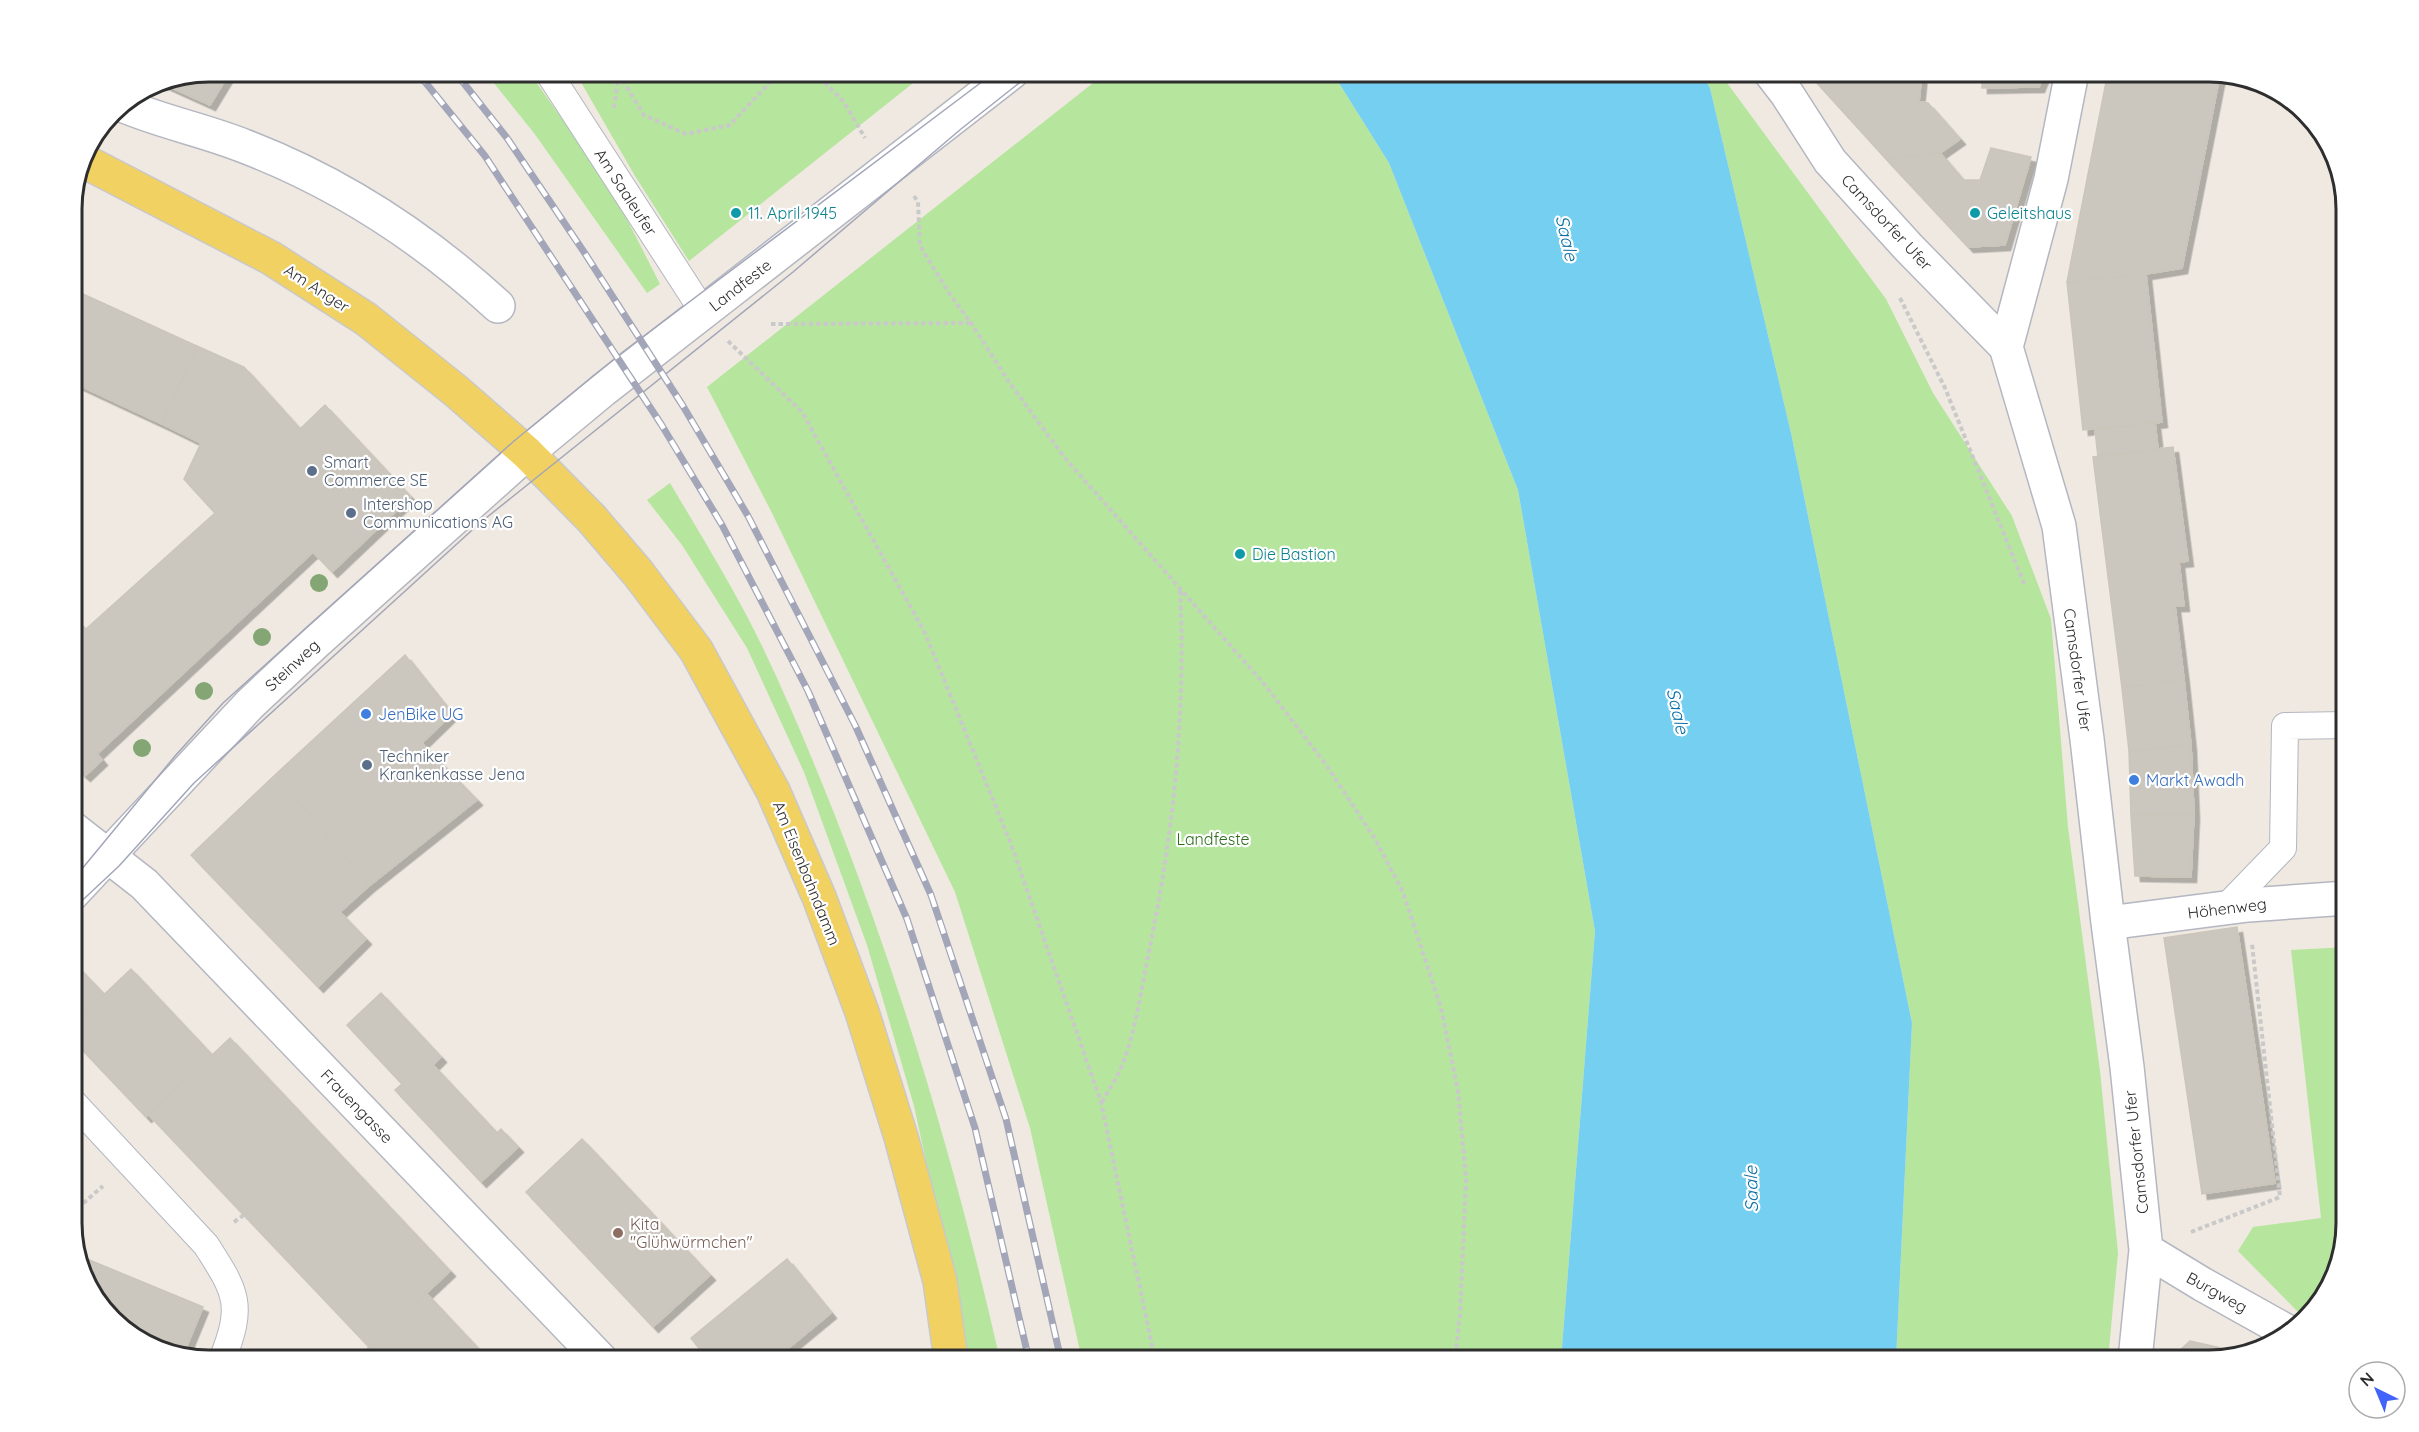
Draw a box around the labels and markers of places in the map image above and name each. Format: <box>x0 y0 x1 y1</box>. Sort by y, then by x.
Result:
place label: 11. April 1945 <box>748 203 837 223</box>
place label: Geleitshaus <box>1987 203 2072 223</box>
marker: 11. April 1945 <box>729 206 743 220</box>
marker: Geleitshaus <box>1968 206 1982 220</box>
place label: Smart Commerce SE <box>324 452 428 490</box>
marker: Smart Commerce SE <box>305 464 319 478</box>
place label: Intershop Communications AG <box>363 494 513 532</box>
marker: Intershop Communications AG <box>344 506 358 520</box>
place label: Die Bastion <box>1252 544 1336 564</box>
marker: Die Bastion <box>1233 547 1247 561</box>
place label: JenBike UG <box>378 704 463 724</box>
marker: JenBike UG <box>359 707 373 721</box>
place label: Techniker Krankenkasse Jena <box>379 746 525 784</box>
marker: Techniker Krankenkasse Jena <box>360 758 374 772</box>
place label: Markt Awadh <box>2146 770 2244 790</box>
marker: Markt Awadh <box>2127 773 2141 787</box>
place label: Kita "Glühwürmchen" <box>630 1214 753 1252</box>
marker: Kita "Glühwürmchen" <box>611 1226 625 1240</box>

